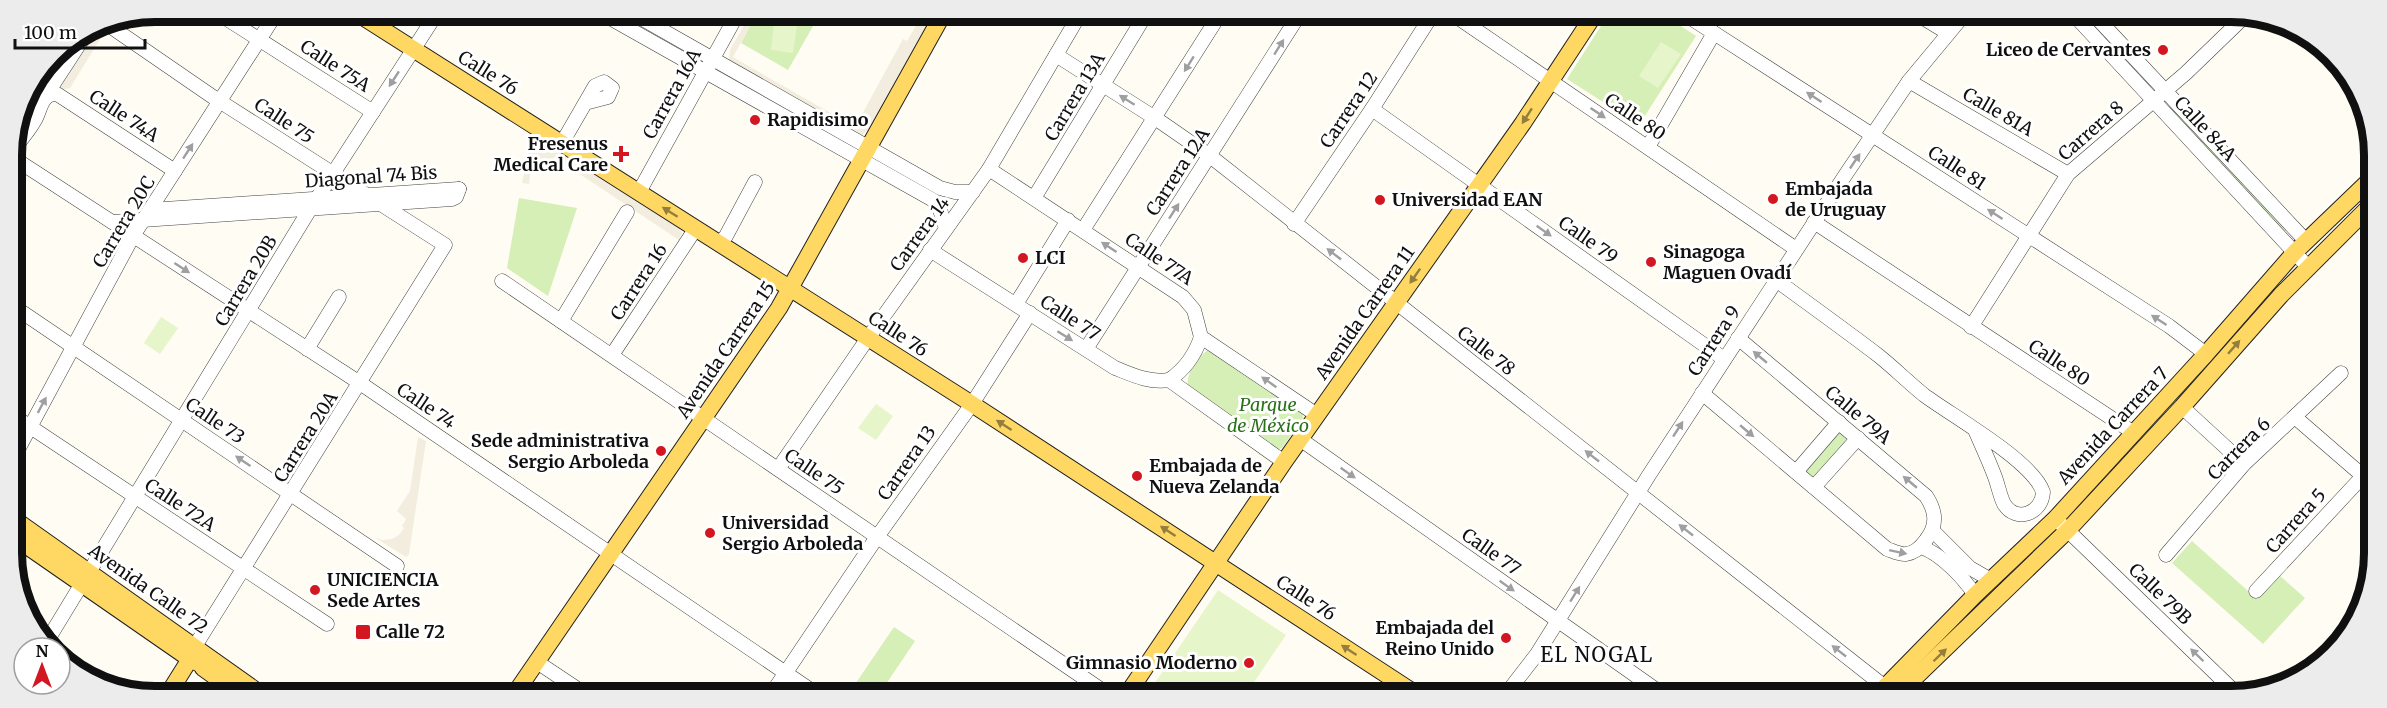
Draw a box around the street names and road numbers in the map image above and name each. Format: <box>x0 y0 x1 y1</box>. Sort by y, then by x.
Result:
street label: Calle 75A <box>296 34 375 97</box>
street label: Carrera 16A <box>637 44 706 143</box>
street label: Calle 76 <box>454 45 523 100</box>
street label: Carrera 13A <box>1039 48 1110 145</box>
street label: Carrera 12 <box>1315 67 1383 152</box>
street label: Calle 81A <box>1959 82 2038 141</box>
street label: Calle 74A <box>85 85 164 147</box>
street label: Calle 80 <box>1600 88 1670 145</box>
street label: Calle 84A <box>2169 91 2241 166</box>
street label: Calle 75 <box>250 93 319 148</box>
street label: Carrera 8 <box>2053 96 2128 165</box>
street label: Carrera 12A <box>1141 123 1215 220</box>
street label: Calle 81 <box>1924 140 1991 195</box>
street label: Diagonal 74 Bis <box>304 160 438 193</box>
street label: Carrera 20C <box>87 172 160 272</box>
street label: Carrera 14 <box>885 192 954 276</box>
street label: Calle 79 <box>1554 211 1622 268</box>
street label: Calle 77A <box>1121 227 1198 290</box>
street label: Carrera 20B <box>209 231 282 330</box>
street label: Carrera 16 <box>605 239 672 324</box>
street label: Avenida Carrera 11 <box>1309 241 1419 385</box>
street label: Avenida Carrera 15 <box>671 277 780 423</box>
street label: Calle 77 <box>1036 290 1105 345</box>
street label: Carrera 9 <box>1682 301 1745 380</box>
street label: Calle 76 <box>864 306 933 361</box>
street label: Calle 78 <box>1453 321 1520 380</box>
street label: Calle 80 <box>2024 334 2094 391</box>
street label: Avenida Carrera 7 <box>2052 362 2173 490</box>
street label: Calle 74 <box>392 378 460 434</box>
street label: Calle 79A <box>1821 380 1896 449</box>
street label: Carrera 20A <box>269 387 343 486</box>
street label: Calle 73 <box>181 392 249 449</box>
street label: Carrera 6 <box>2202 412 2275 485</box>
street label: Carrera 13 <box>872 421 941 505</box>
street label: Calle 75 <box>780 443 848 500</box>
street label: Calle 72A <box>140 473 220 536</box>
street label: Carrera 5 <box>2261 484 2331 558</box>
street label: Calle 77 <box>1457 523 1525 580</box>
street label: Avenida Calle 72 <box>83 538 213 638</box>
street label: Calle 79B <box>2124 558 2197 629</box>
street label: Calle 76 <box>1272 570 1341 625</box>

